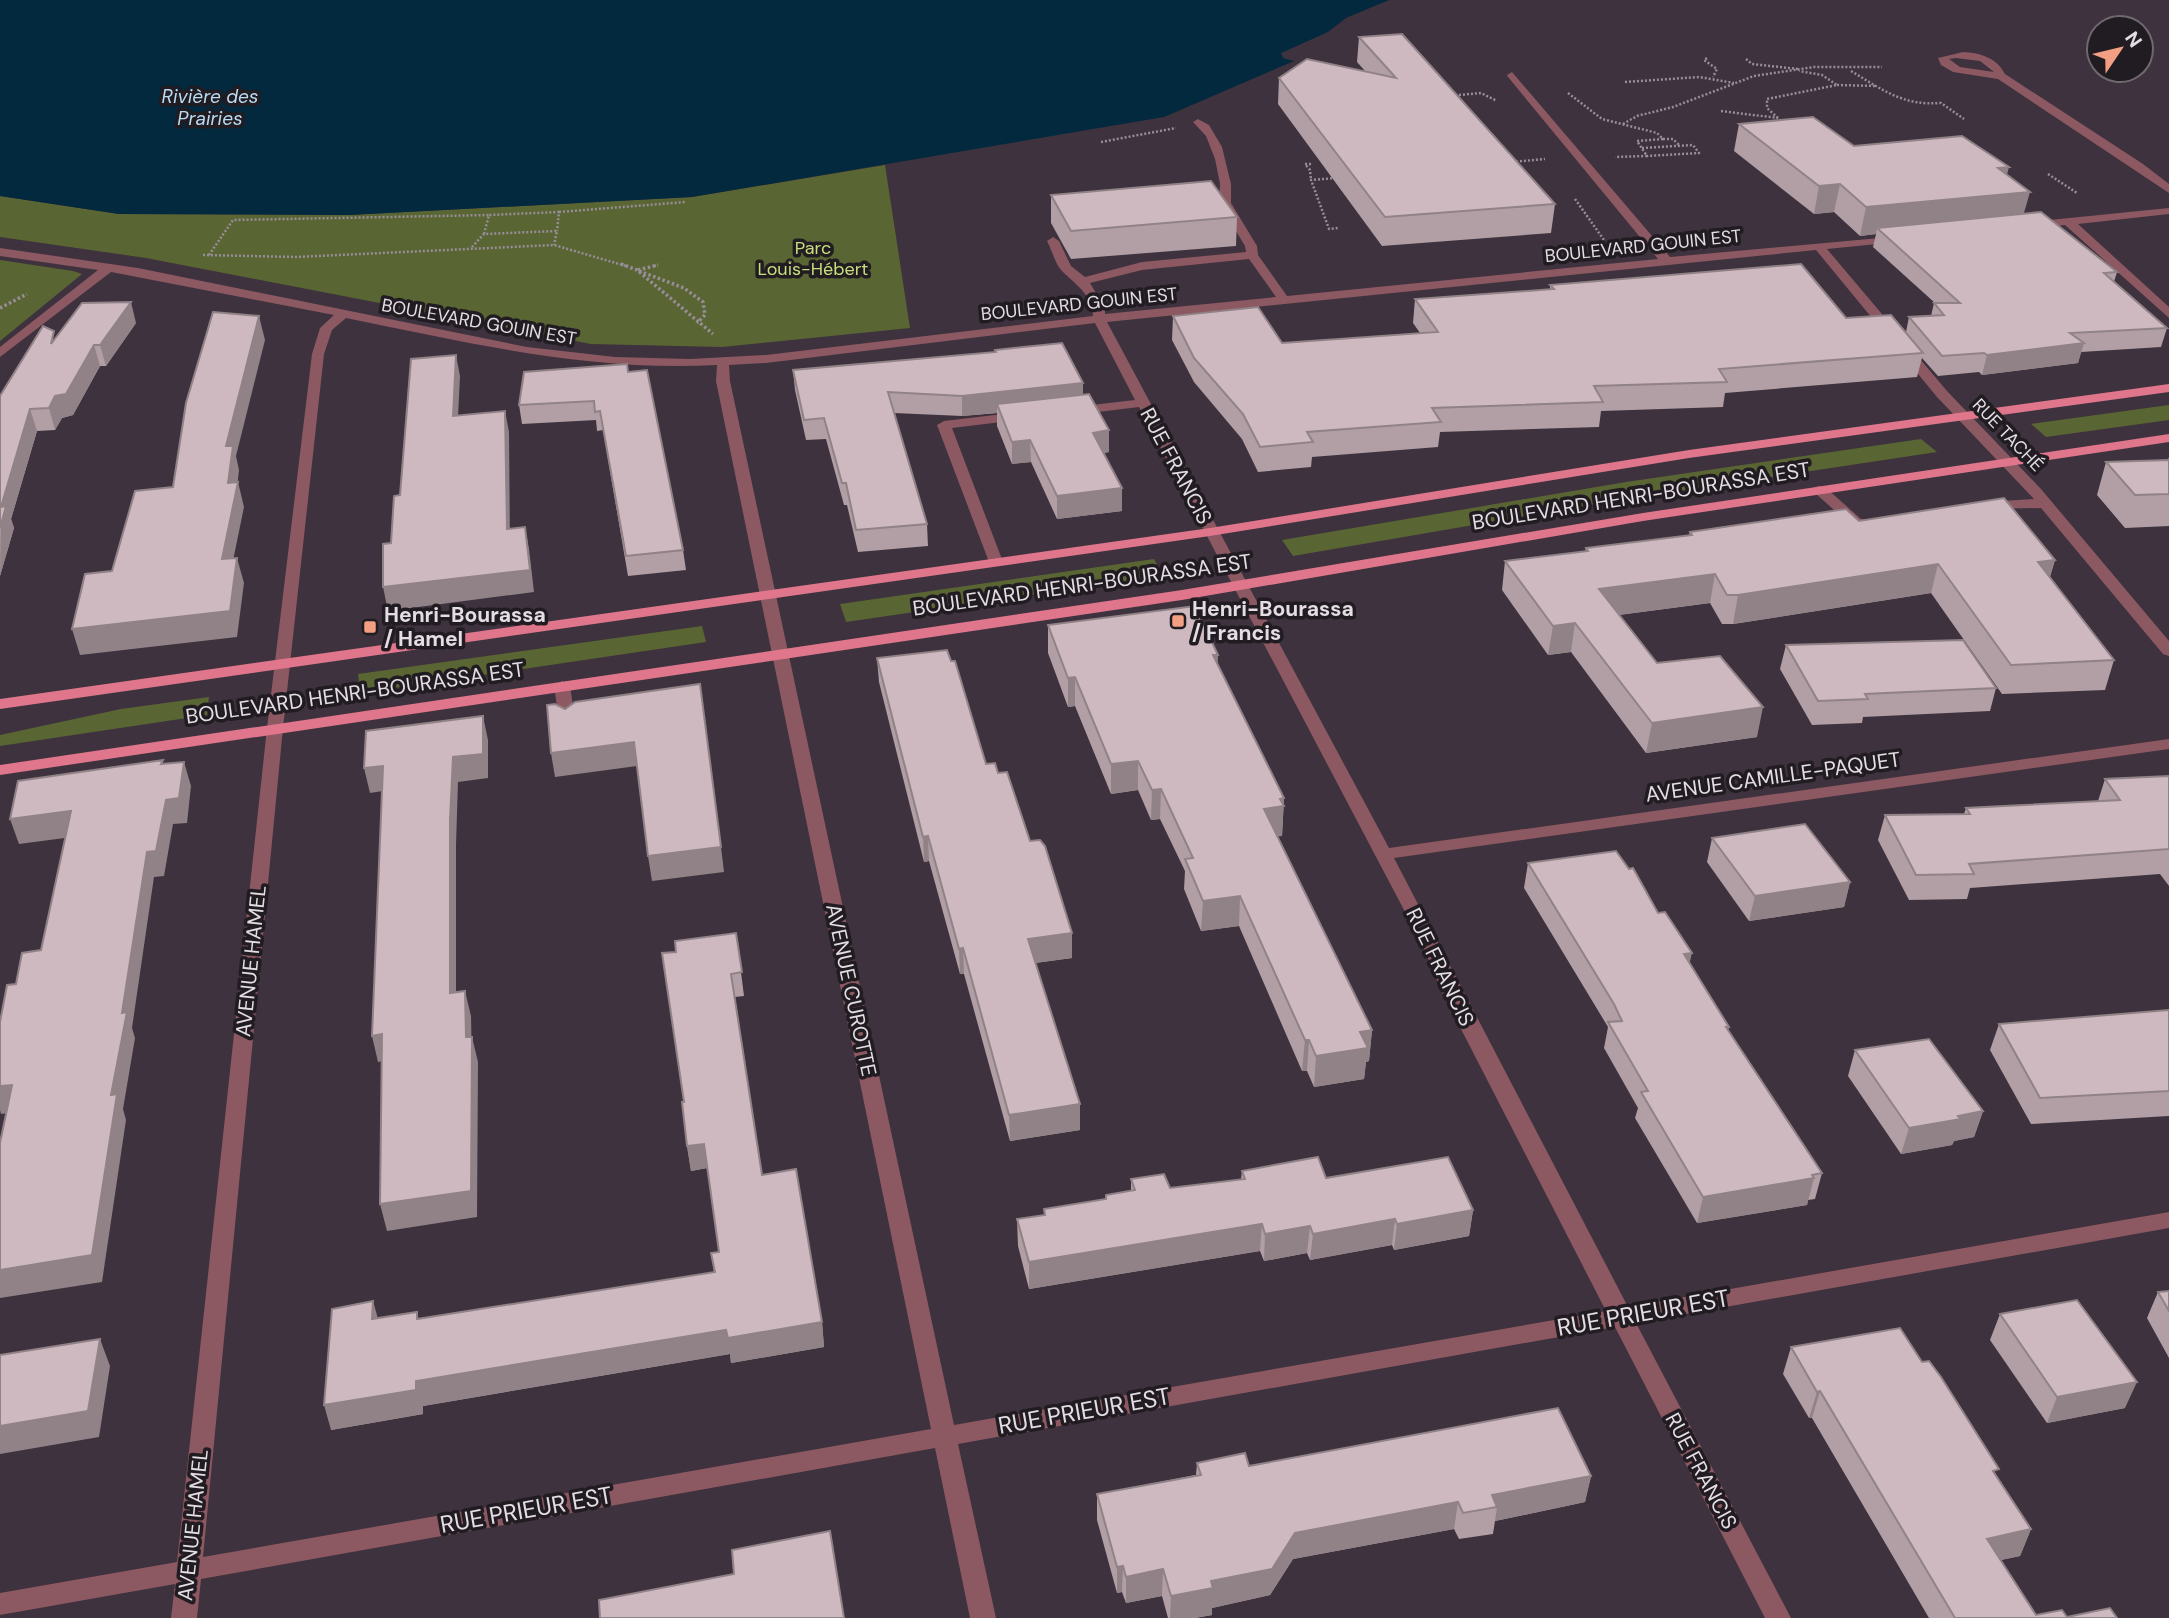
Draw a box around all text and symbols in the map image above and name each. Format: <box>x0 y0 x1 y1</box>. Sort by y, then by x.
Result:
north arrow <box>2085 14 2155 84</box>
text: N <box>2119 27 2148 52</box>
water label: Rivière des Prairies <box>162 84 258 131</box>
street label: BOULEVARD GOUIN EST <box>1544 224 1742 268</box>
park label: Parc Louis-Hébert <box>758 236 868 281</box>
street label: BOULEVARD GOUIN EST <box>980 282 1178 326</box>
street label: BOULEVARD GOUIN EST <box>380 293 578 351</box>
street label: RUE TACHÉ <box>1967 393 2049 477</box>
street label: RUE FRANCIS <box>1134 403 1218 529</box>
street label: BOULEVARD HENRI-BOURASSA EST <box>1470 455 1812 537</box>
street label: BOULEVARD HENRI-BOURASSA EST <box>911 547 1253 623</box>
place label: Henri-Bourassa / Francis <box>1192 595 1354 647</box>
place label: Henri-Bourassa / Hamel <box>384 601 546 653</box>
marker: Henri-Bourassa / Francis <box>1170 613 1186 629</box>
marker: Henri-Bourassa / Hamel <box>362 619 378 635</box>
street label: BOULEVARD HENRI-BOURASSA EST <box>184 655 526 731</box>
street label: AVENUE CAMILLE-PAQUET <box>1644 745 1903 809</box>
street label: AVENUE HAMEL <box>229 884 273 1038</box>
street label: AVENUE CUROTTE <box>819 901 883 1079</box>
street label: RUE FRANCIS <box>1399 903 1481 1031</box>
street label: RUE PRIEUR EST <box>1554 1282 1731 1343</box>
street label: RUE PRIEUR EST <box>995 1380 1172 1441</box>
street label: RUE FRANCIS <box>1659 1408 1743 1534</box>
street label: AVENUE HAMEL <box>171 1448 215 1602</box>
street label: RUE PRIEUR EST <box>437 1479 614 1540</box>

